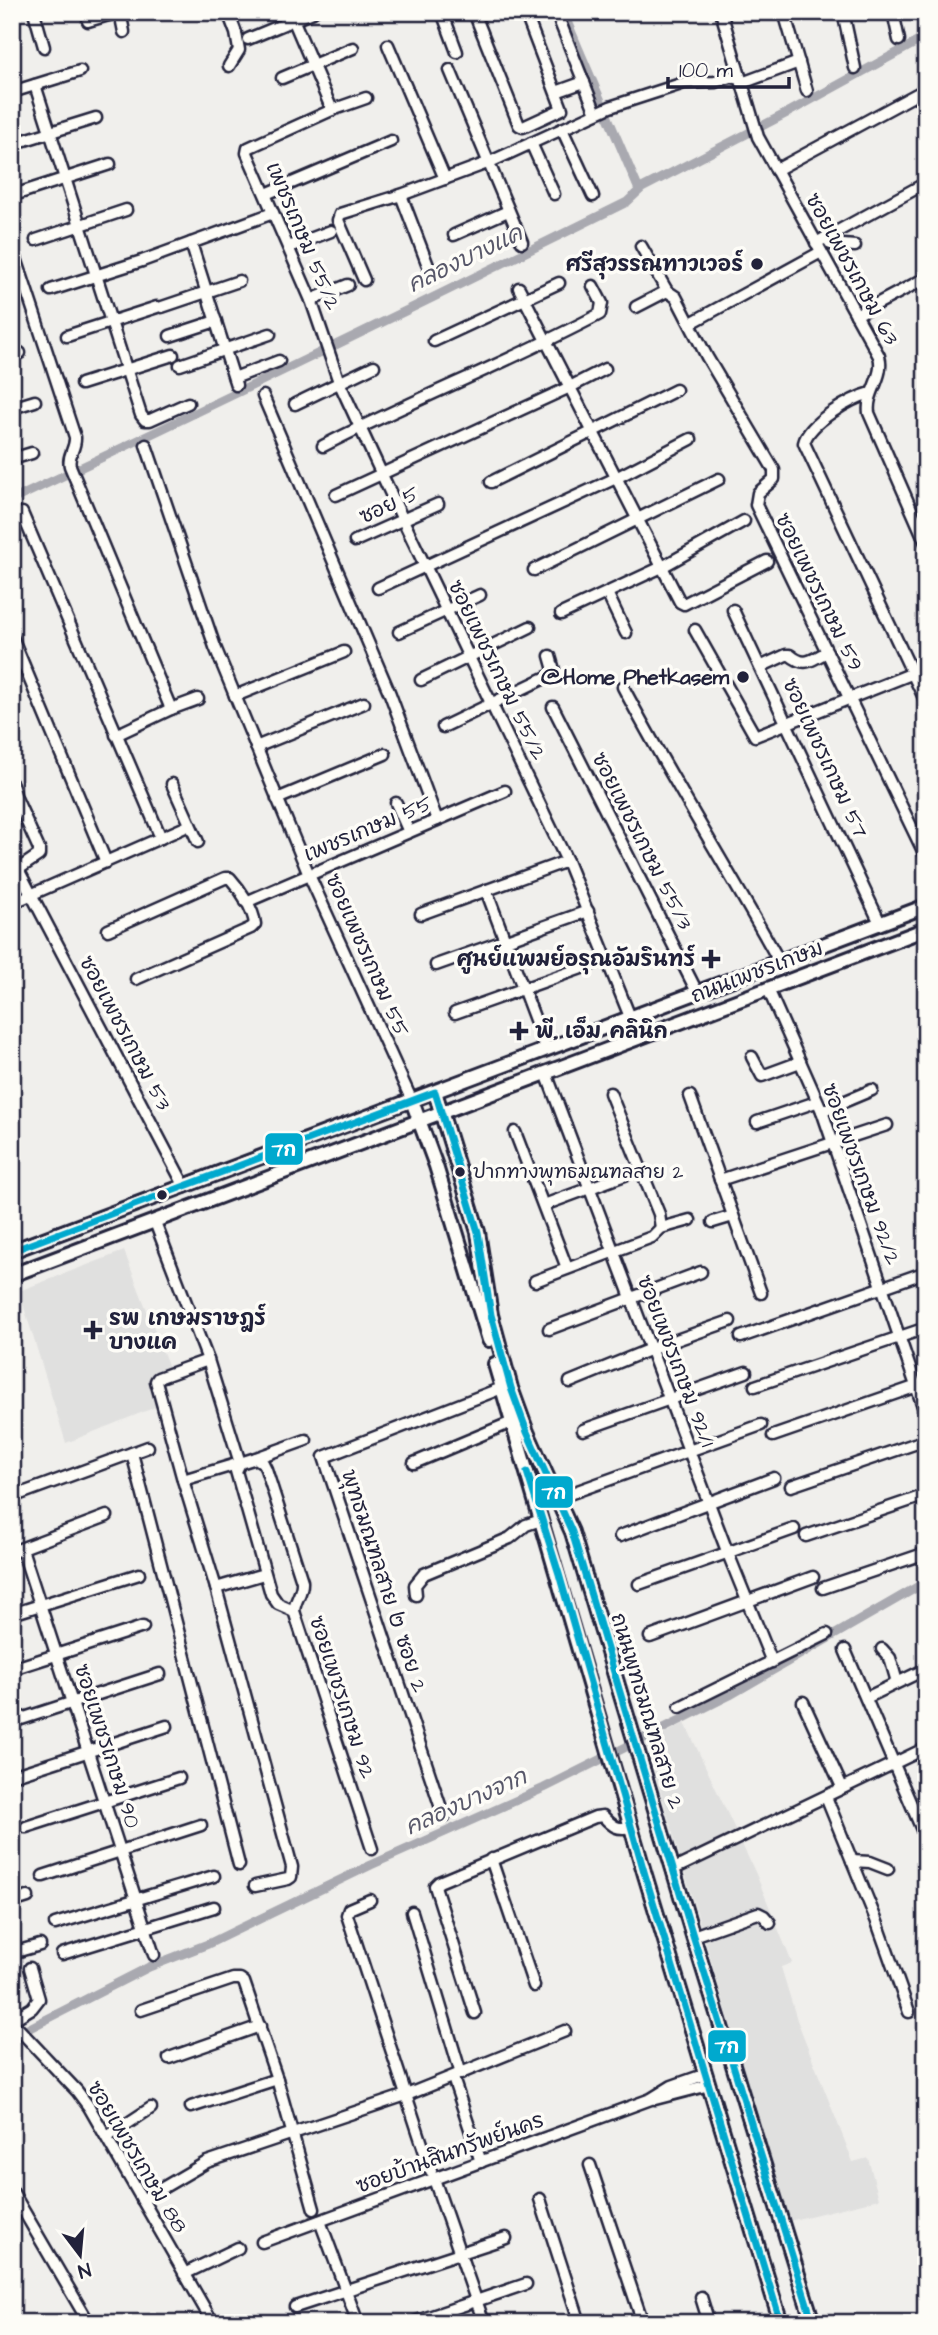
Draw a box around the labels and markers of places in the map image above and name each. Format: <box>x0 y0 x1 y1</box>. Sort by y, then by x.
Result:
place label: ศรีสุวรรณทาวเวอร์ <box>566 249 743 280</box>
marker: ศรีสุวรรณทาวเวอร์ <box>749 256 765 272</box>
place label: @Home Phetkasem <box>541 663 730 692</box>
marker: @Home Phetkasem <box>735 669 751 685</box>
place label: ศูนย์แพมย์อรุณอัมรินทร์ <box>457 944 695 975</box>
marker: ศูนย์แพมย์อรุณอัมรินทร์ <box>701 949 721 969</box>
place label: พี. เอ็ม คลินิก <box>535 1016 668 1046</box>
marker: พี. เอ็ม คลินิก <box>509 1021 529 1041</box>
place label: ปากทางพุทธมณฑลสาย 2 <box>473 1159 684 1186</box>
marker: ปากทางพุทธมณฑลสาย 2 <box>453 1165 467 1179</box>
unlabelled marker <box>155 1188 169 1202</box>
place label: รพ เกษมราษฎร์ บางแค <box>109 1303 266 1357</box>
marker: รพ เกษมราษฎร์ บางแค <box>83 1320 103 1340</box>

